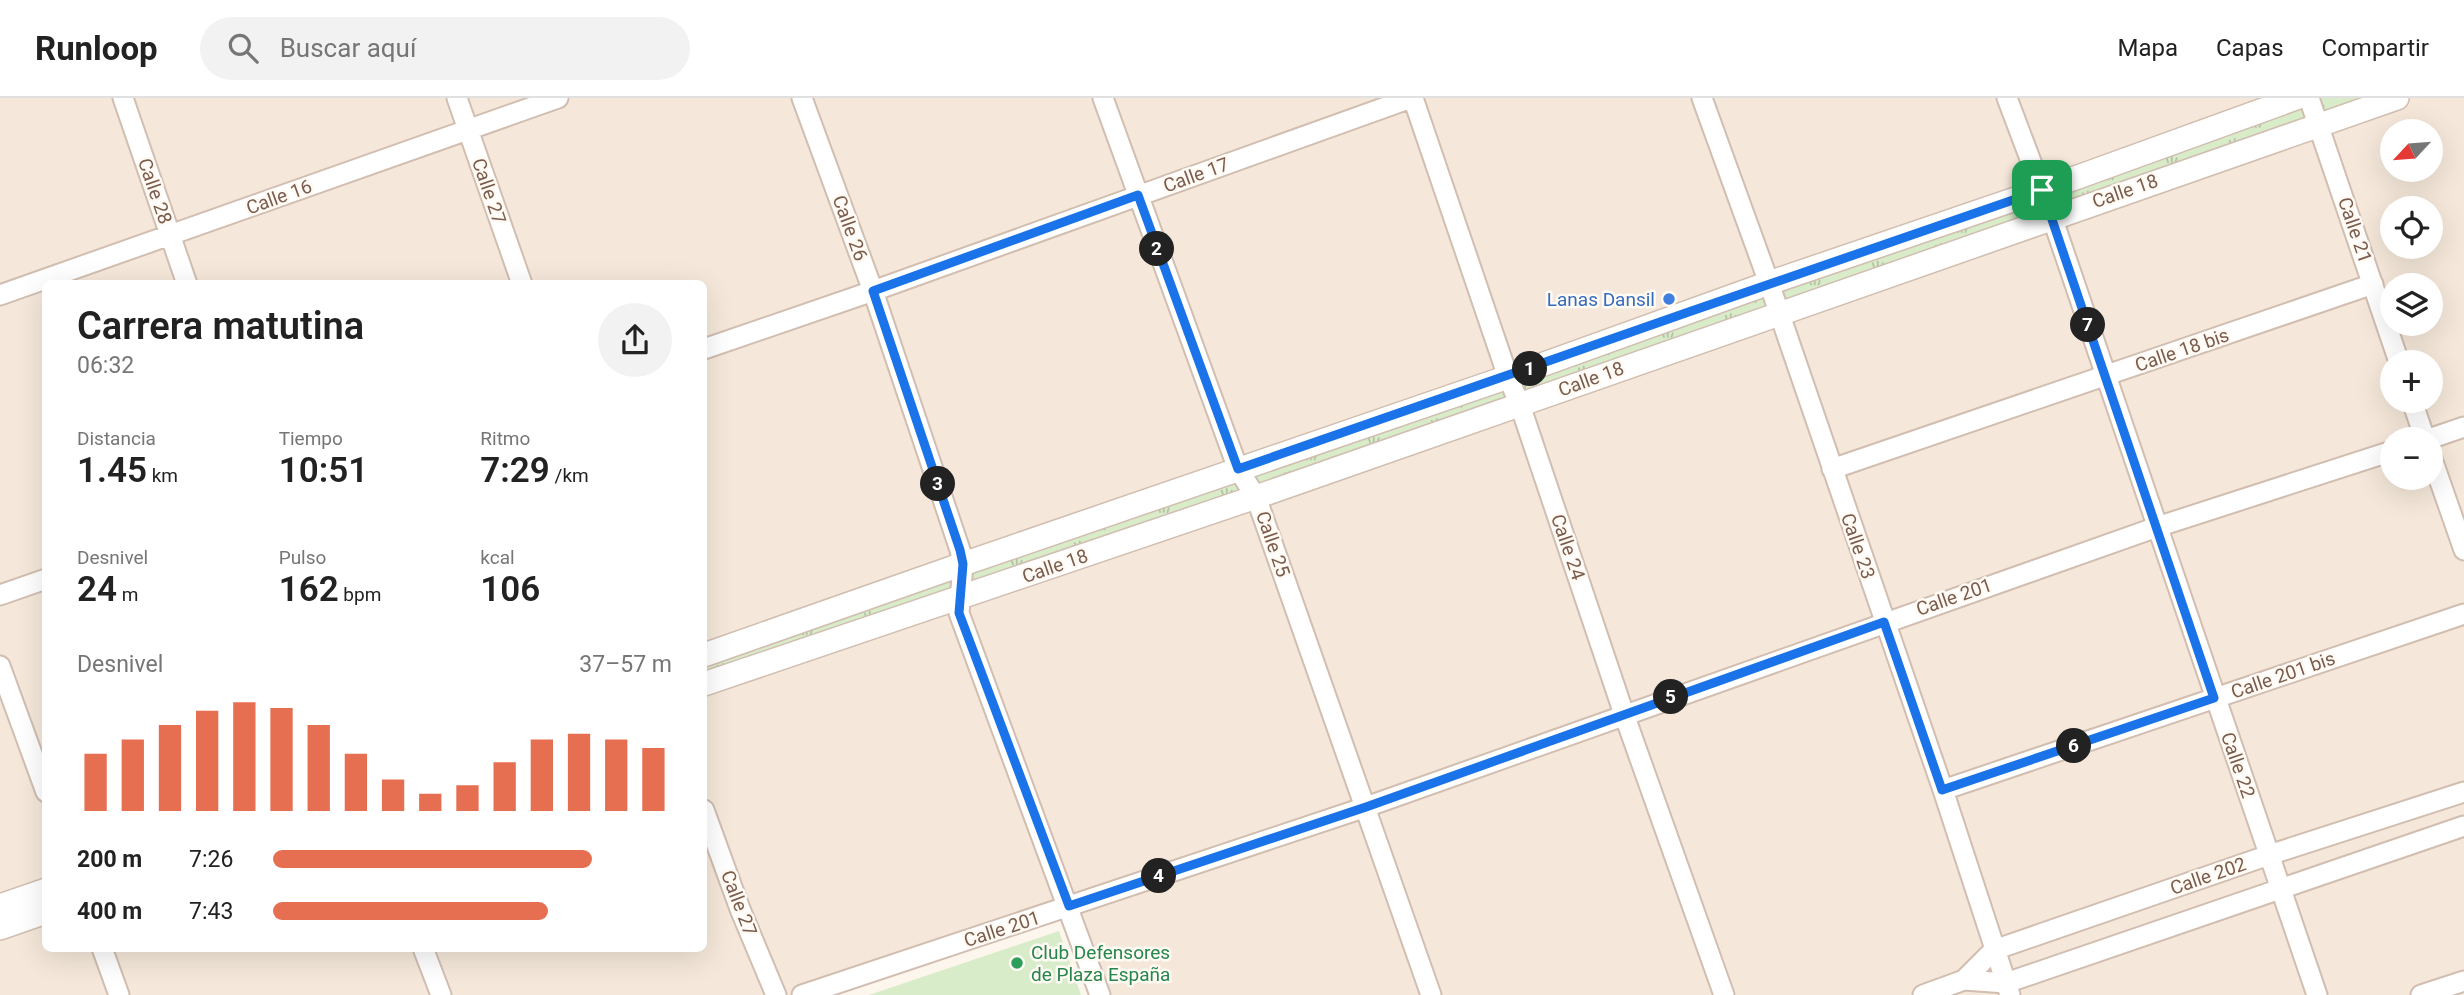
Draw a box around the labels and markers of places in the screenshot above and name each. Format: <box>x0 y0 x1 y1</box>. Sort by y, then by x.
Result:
pin <box>2012 160 2072 220</box>
pin: 2 <box>1140 232 1174 266</box>
place label: Lanas Dansil <box>1547 288 1655 311</box>
marker: Lanas Dansil <box>1661 291 1677 307</box>
pin: 7 <box>2070 308 2106 342</box>
pin: 1 <box>1512 352 1548 386</box>
pin: 3 <box>920 466 956 502</box>
pin: 5 <box>1654 680 1688 714</box>
pin: 6 <box>2056 728 2092 764</box>
pin: 4 <box>1142 858 1176 894</box>
place label: Club Defensores de Plaza España <box>1031 941 1170 986</box>
marker: Club Defensores de Plaza España <box>1009 955 1025 971</box>

